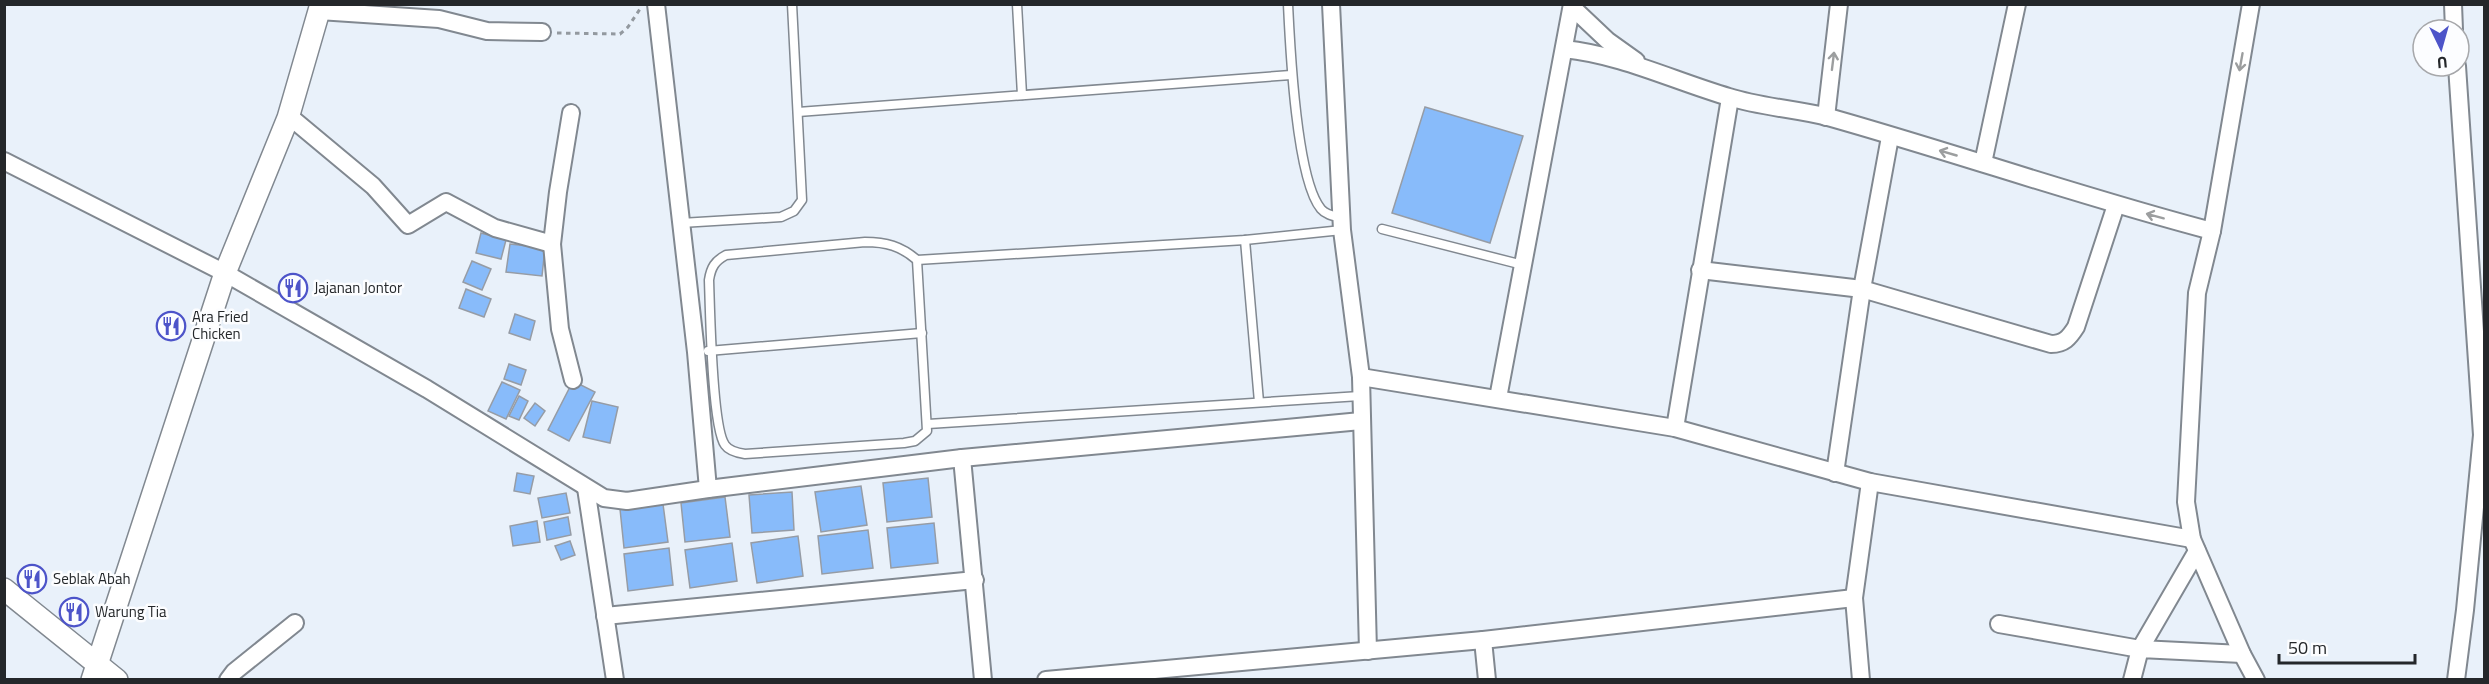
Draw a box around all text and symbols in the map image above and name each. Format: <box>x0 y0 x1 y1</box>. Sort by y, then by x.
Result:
north arrow <box>2411 18 2471 78</box>
one-way arrow <box>1828 51 1839 71</box>
text: U <box>2436 51 2449 75</box>
one-way arrow <box>2235 52 2246 71</box>
one-way arrow <box>1939 147 1958 158</box>
one-way arrow <box>2146 209 2165 221</box>
restaurant icon: Jajanan Jontor <box>277 272 309 304</box>
place label: Jajanan Jontor <box>314 276 402 299</box>
place label: Ara Fried Chicken <box>192 305 249 345</box>
restaurant icon: Ara Fried Chicken <box>155 310 187 342</box>
restaurant icon: Seblak Abah <box>16 563 48 595</box>
place label: Seblak Abah <box>53 567 130 590</box>
restaurant icon: Warung Tia <box>58 596 90 628</box>
place label: Warung Tia <box>95 600 167 623</box>
scale bar <box>2279 627 2416 665</box>
text: 50 m <box>2288 634 2327 661</box>

